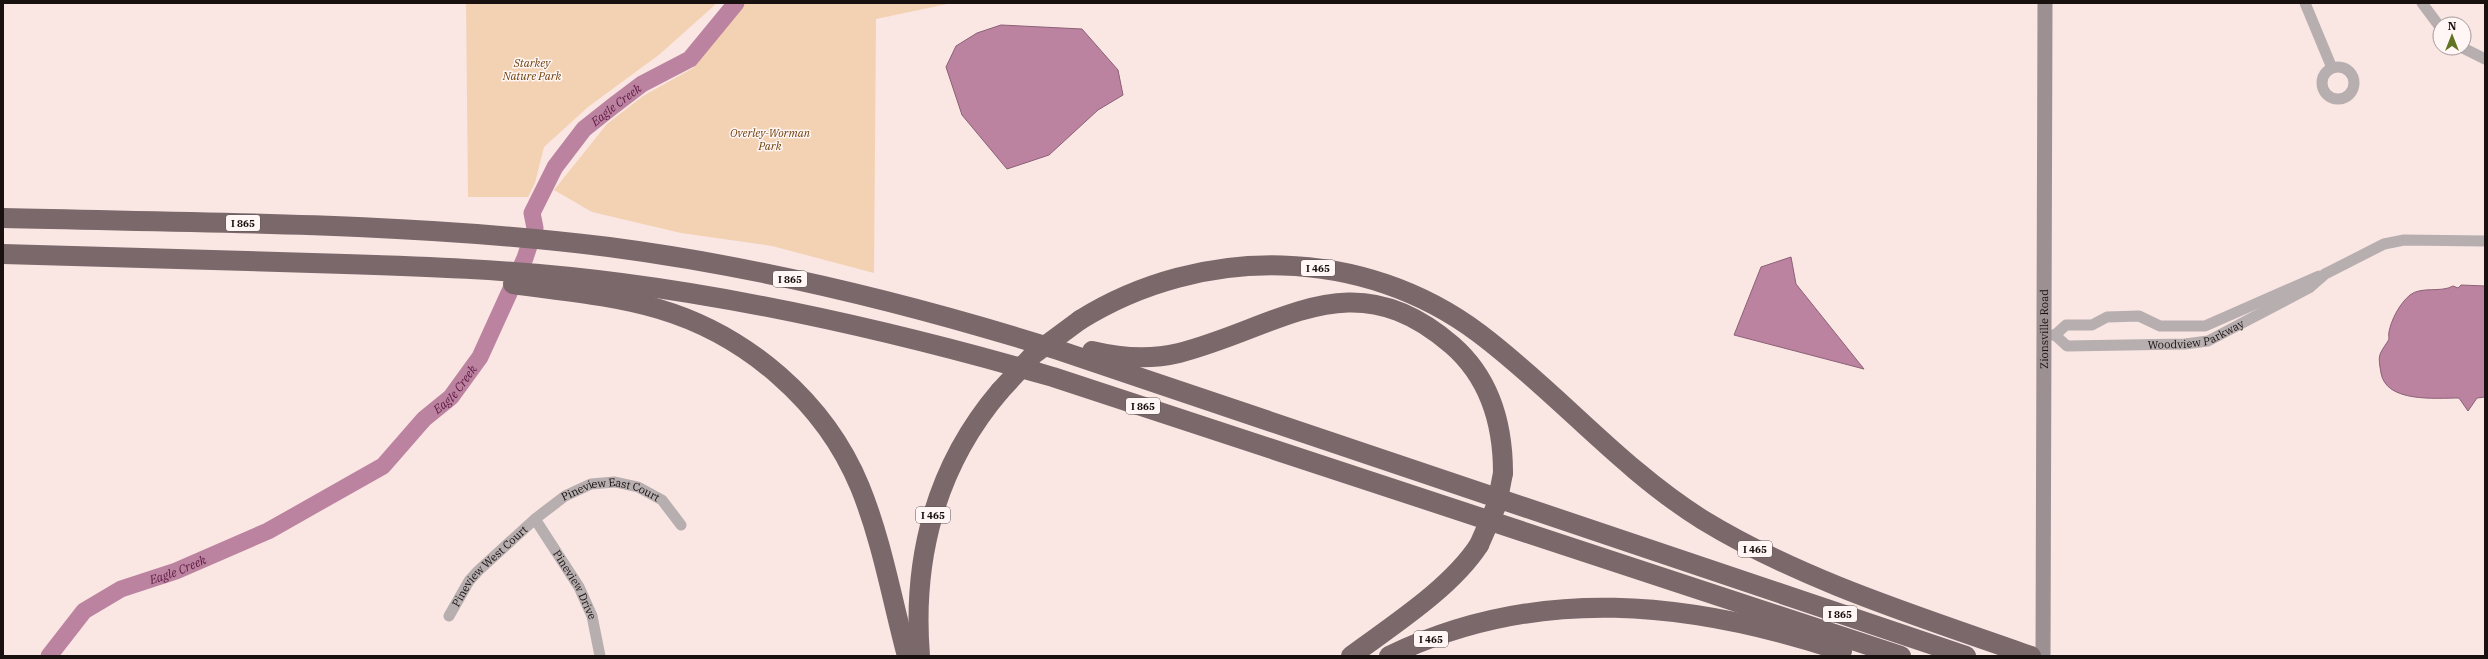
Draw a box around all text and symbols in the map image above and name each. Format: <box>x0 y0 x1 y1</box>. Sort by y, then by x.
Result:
north arrow <box>2432 16 2472 56</box>
text: N <box>2448 19 2457 33</box>
park label: Starkey Nature Park <box>502 56 561 83</box>
water label: Eagle Creek <box>587 80 644 129</box>
park label: Overley-Worman Park <box>730 126 811 153</box>
road number: I 865 <box>226 215 260 231</box>
road number: I 465 <box>1301 260 1335 276</box>
road number: I 865 <box>773 271 807 287</box>
street label: Zionsville Road <box>2037 289 2051 369</box>
street label: Woodview Parkway <box>2147 316 2246 352</box>
water label: Eagle Creek <box>429 361 480 417</box>
road number: I 865 <box>1126 398 1160 414</box>
text: Pineview East Court <box>559 475 662 505</box>
street label: Pineview East Court <box>559 494 663 508</box>
road number: I 465 <box>916 507 950 523</box>
street label: Pineview West Court <box>449 522 530 609</box>
road number: I 465 <box>1738 541 1772 557</box>
street label: Pineview Drive <box>550 547 600 622</box>
water label: Eagle Creek <box>146 551 209 587</box>
road number: I 865 <box>1823 606 1857 622</box>
road number: I 465 <box>1414 631 1448 647</box>

